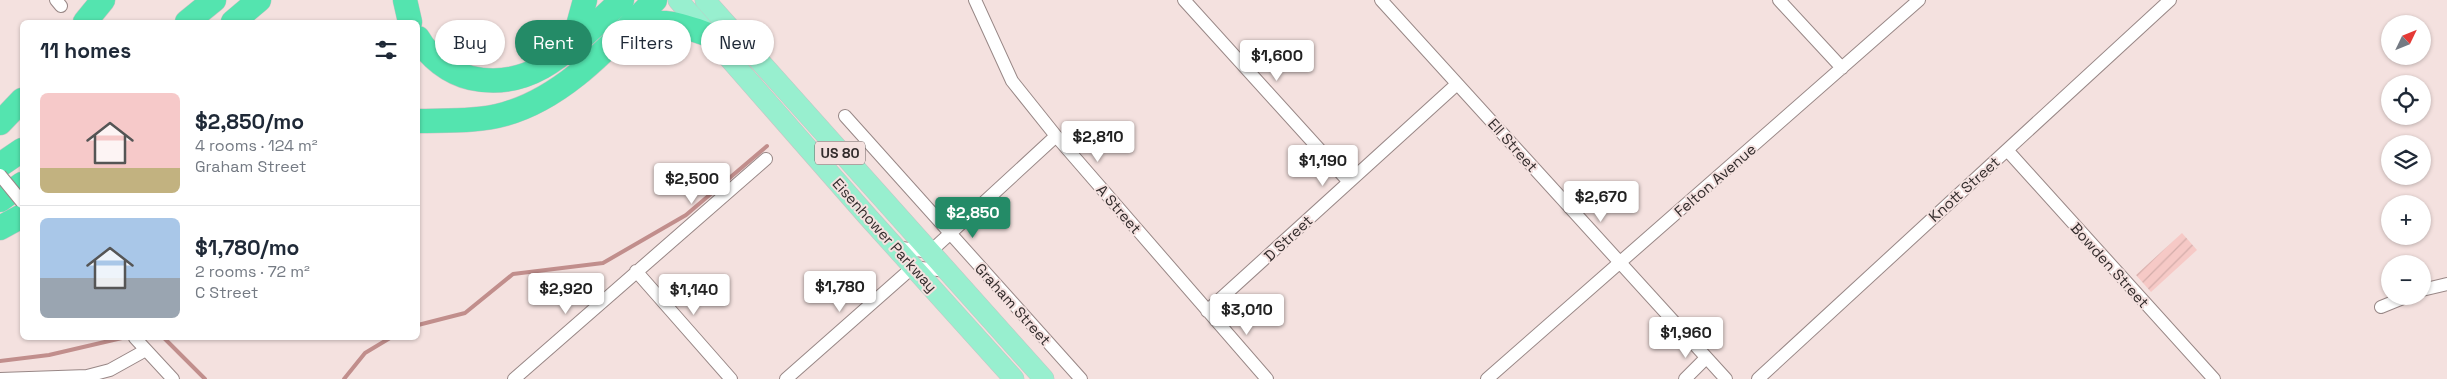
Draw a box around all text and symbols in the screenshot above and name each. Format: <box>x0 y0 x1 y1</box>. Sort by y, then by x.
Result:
north arrow <box>2381 15 2431 65</box>
map controls <box>2381 15 2431 305</box>
chip: Buy <box>435 20 505 65</box>
chip: Rent <box>515 20 592 65</box>
chip: Filters <box>602 20 691 65</box>
chip: New <box>701 20 774 65</box>
icon: filters <box>372 36 400 64</box>
text: 11 homes <box>40 37 131 64</box>
pin: $1,600 <box>1236 39 1318 82</box>
text: $1,600 <box>1251 45 1303 66</box>
button: locate <box>2381 75 2431 125</box>
text: $2,850/mo <box>195 108 304 135</box>
icon: home <box>80 113 140 173</box>
street label: Ell Street <box>1484 114 1542 176</box>
pin: $2,810 <box>1057 120 1139 163</box>
text: $2,810 <box>1072 126 1124 147</box>
text: 4 rooms · 124 m² <box>195 135 318 156</box>
button: layers <box>2381 135 2431 185</box>
street label: Felton Avenue <box>1670 139 1760 221</box>
road number: US 80 <box>815 142 865 164</box>
pin: $1,190 <box>1282 144 1364 187</box>
text: $1,190 <box>1299 150 1347 171</box>
street label: Knott Street <box>1925 152 2004 226</box>
text: Graham Street <box>195 156 306 177</box>
pin: $2,500 <box>651 162 733 205</box>
text: $2,500 <box>665 168 719 189</box>
street label: Eisenhower Parkway <box>829 174 941 296</box>
pin: $2,670 <box>1560 180 1642 223</box>
street label: A Street <box>1092 181 1146 238</box>
text: $2,670 <box>1575 186 1627 207</box>
button: + <box>2381 195 2431 245</box>
pin: $2,850 <box>932 196 1014 239</box>
text: $2,850 <box>946 202 1000 223</box>
street label: D Street <box>1260 211 1316 265</box>
street label: Bowden Street <box>2067 218 2153 312</box>
text: $1,780/mo <box>195 234 299 261</box>
icon: home <box>80 238 140 298</box>
button: − <box>2381 255 2431 305</box>
street label: Graham Street <box>971 259 1055 349</box>
text: 2 rooms · 72 m² <box>195 261 310 282</box>
pin: $1,780 <box>799 270 881 313</box>
pin: $2,920 <box>525 272 607 315</box>
pin: $1,140 <box>653 274 735 316</box>
text: $1,780 <box>815 276 865 297</box>
text: $2,920 <box>539 278 593 299</box>
text: $1,140 <box>670 279 718 300</box>
text: C Street <box>195 282 258 303</box>
pin: $3,010 <box>1206 294 1288 336</box>
text: $3,010 <box>1221 299 1273 320</box>
pin: $1,960 <box>1645 316 1727 359</box>
text: $1,960 <box>1660 322 1712 343</box>

